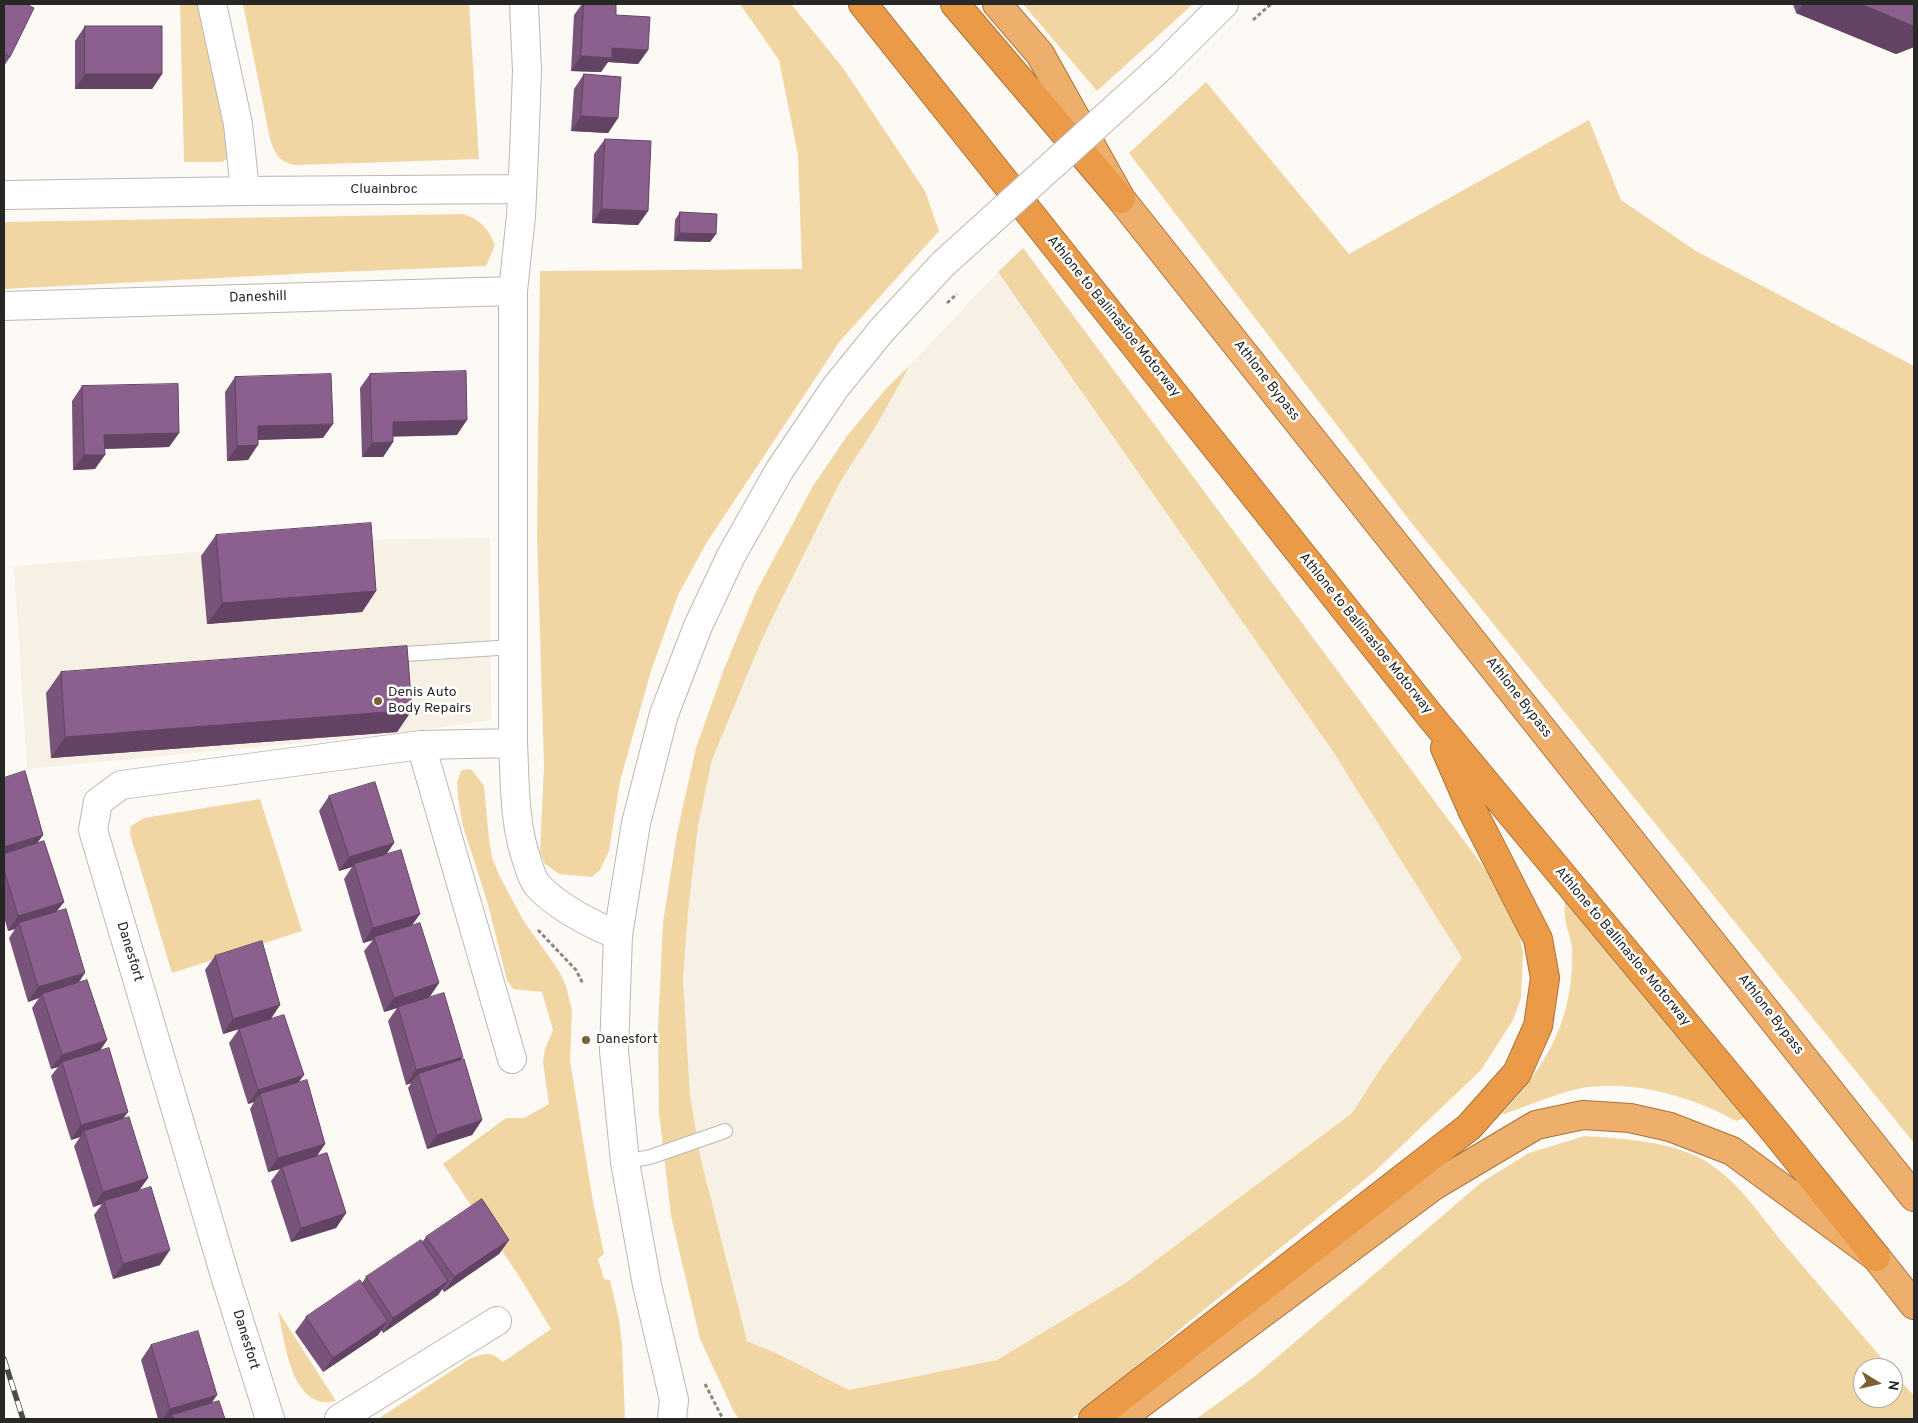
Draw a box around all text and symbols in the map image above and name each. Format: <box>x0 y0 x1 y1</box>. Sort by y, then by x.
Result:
street label: Cluainbroc <box>350 182 418 198</box>
street label: Athlone to Ballinasloe Motorway <box>1043 233 1183 401</box>
street label: Daneshill <box>229 289 287 307</box>
street label: Athlone Bypass <box>1229 337 1303 425</box>
street label: Athlone to Ballinasloe Motorway <box>1295 550 1435 718</box>
street label: Athlone Bypass <box>1481 654 1555 742</box>
place label: Denis Auto Body Repairs <box>388 685 471 718</box>
marker: Denis Auto Body Repairs <box>372 695 384 707</box>
street label: Athlone to Ballinasloe Motorway <box>1550 864 1694 1030</box>
street label: Danesfort <box>112 920 146 984</box>
street label: Athlone Bypass <box>1733 971 1807 1059</box>
place label: Danesfort <box>596 1032 658 1048</box>
marker: Danesfort <box>580 1034 592 1046</box>
street label: Danesfort <box>228 1308 262 1372</box>
north arrow <box>1853 1358 1903 1408</box>
text: N <box>1883 1379 1902 1392</box>

